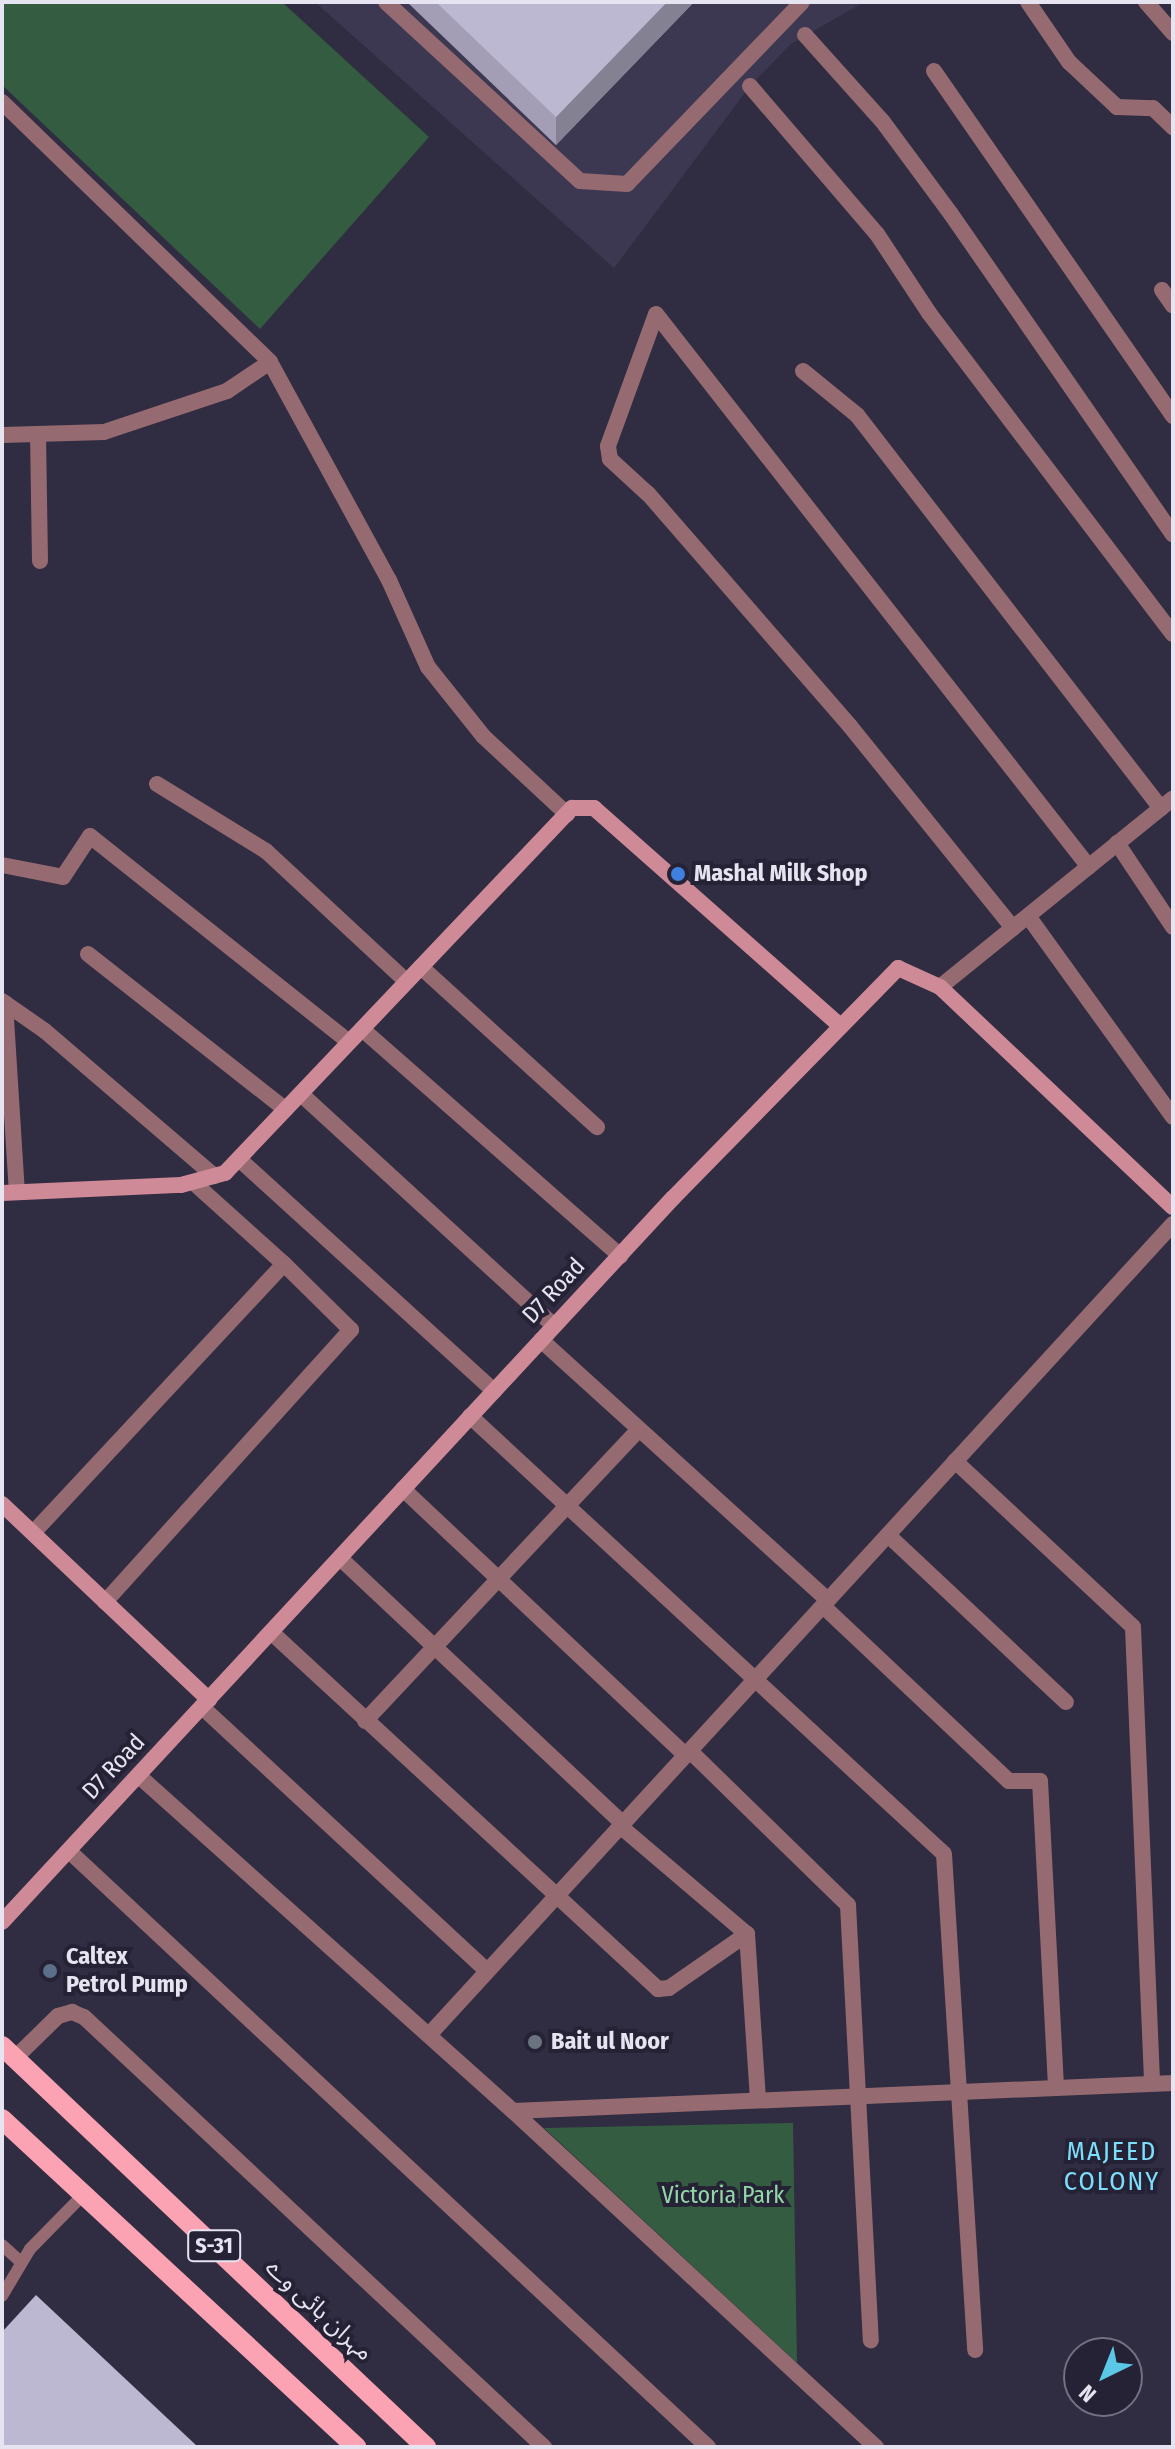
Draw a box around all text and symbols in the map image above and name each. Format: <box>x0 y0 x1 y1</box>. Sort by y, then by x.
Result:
place label: Mashal Milk Shop <box>694 860 868 888</box>
marker: Mashal Milk Shop <box>669 865 687 883</box>
street label: D7 Road <box>517 1252 591 1330</box>
street label: D7 Road <box>77 1728 151 1806</box>
place label: Caltex Petrol Pump <box>66 1943 188 1999</box>
marker: Caltex Petrol Pump <box>41 1962 59 1980</box>
place label: Bait ul Noor <box>551 2028 669 2056</box>
marker: Bait ul Noor <box>526 2033 544 2051</box>
district label: MAJEED COLONY <box>1064 2136 1160 2198</box>
park label: Victoria Park <box>661 2182 785 2210</box>
road number: S-31 <box>186 2228 242 2264</box>
street label: مہران ہائی وے <box>259 2253 379 2367</box>
north arrow <box>1063 2337 1143 2417</box>
text: N <box>1074 2379 1102 2408</box>

